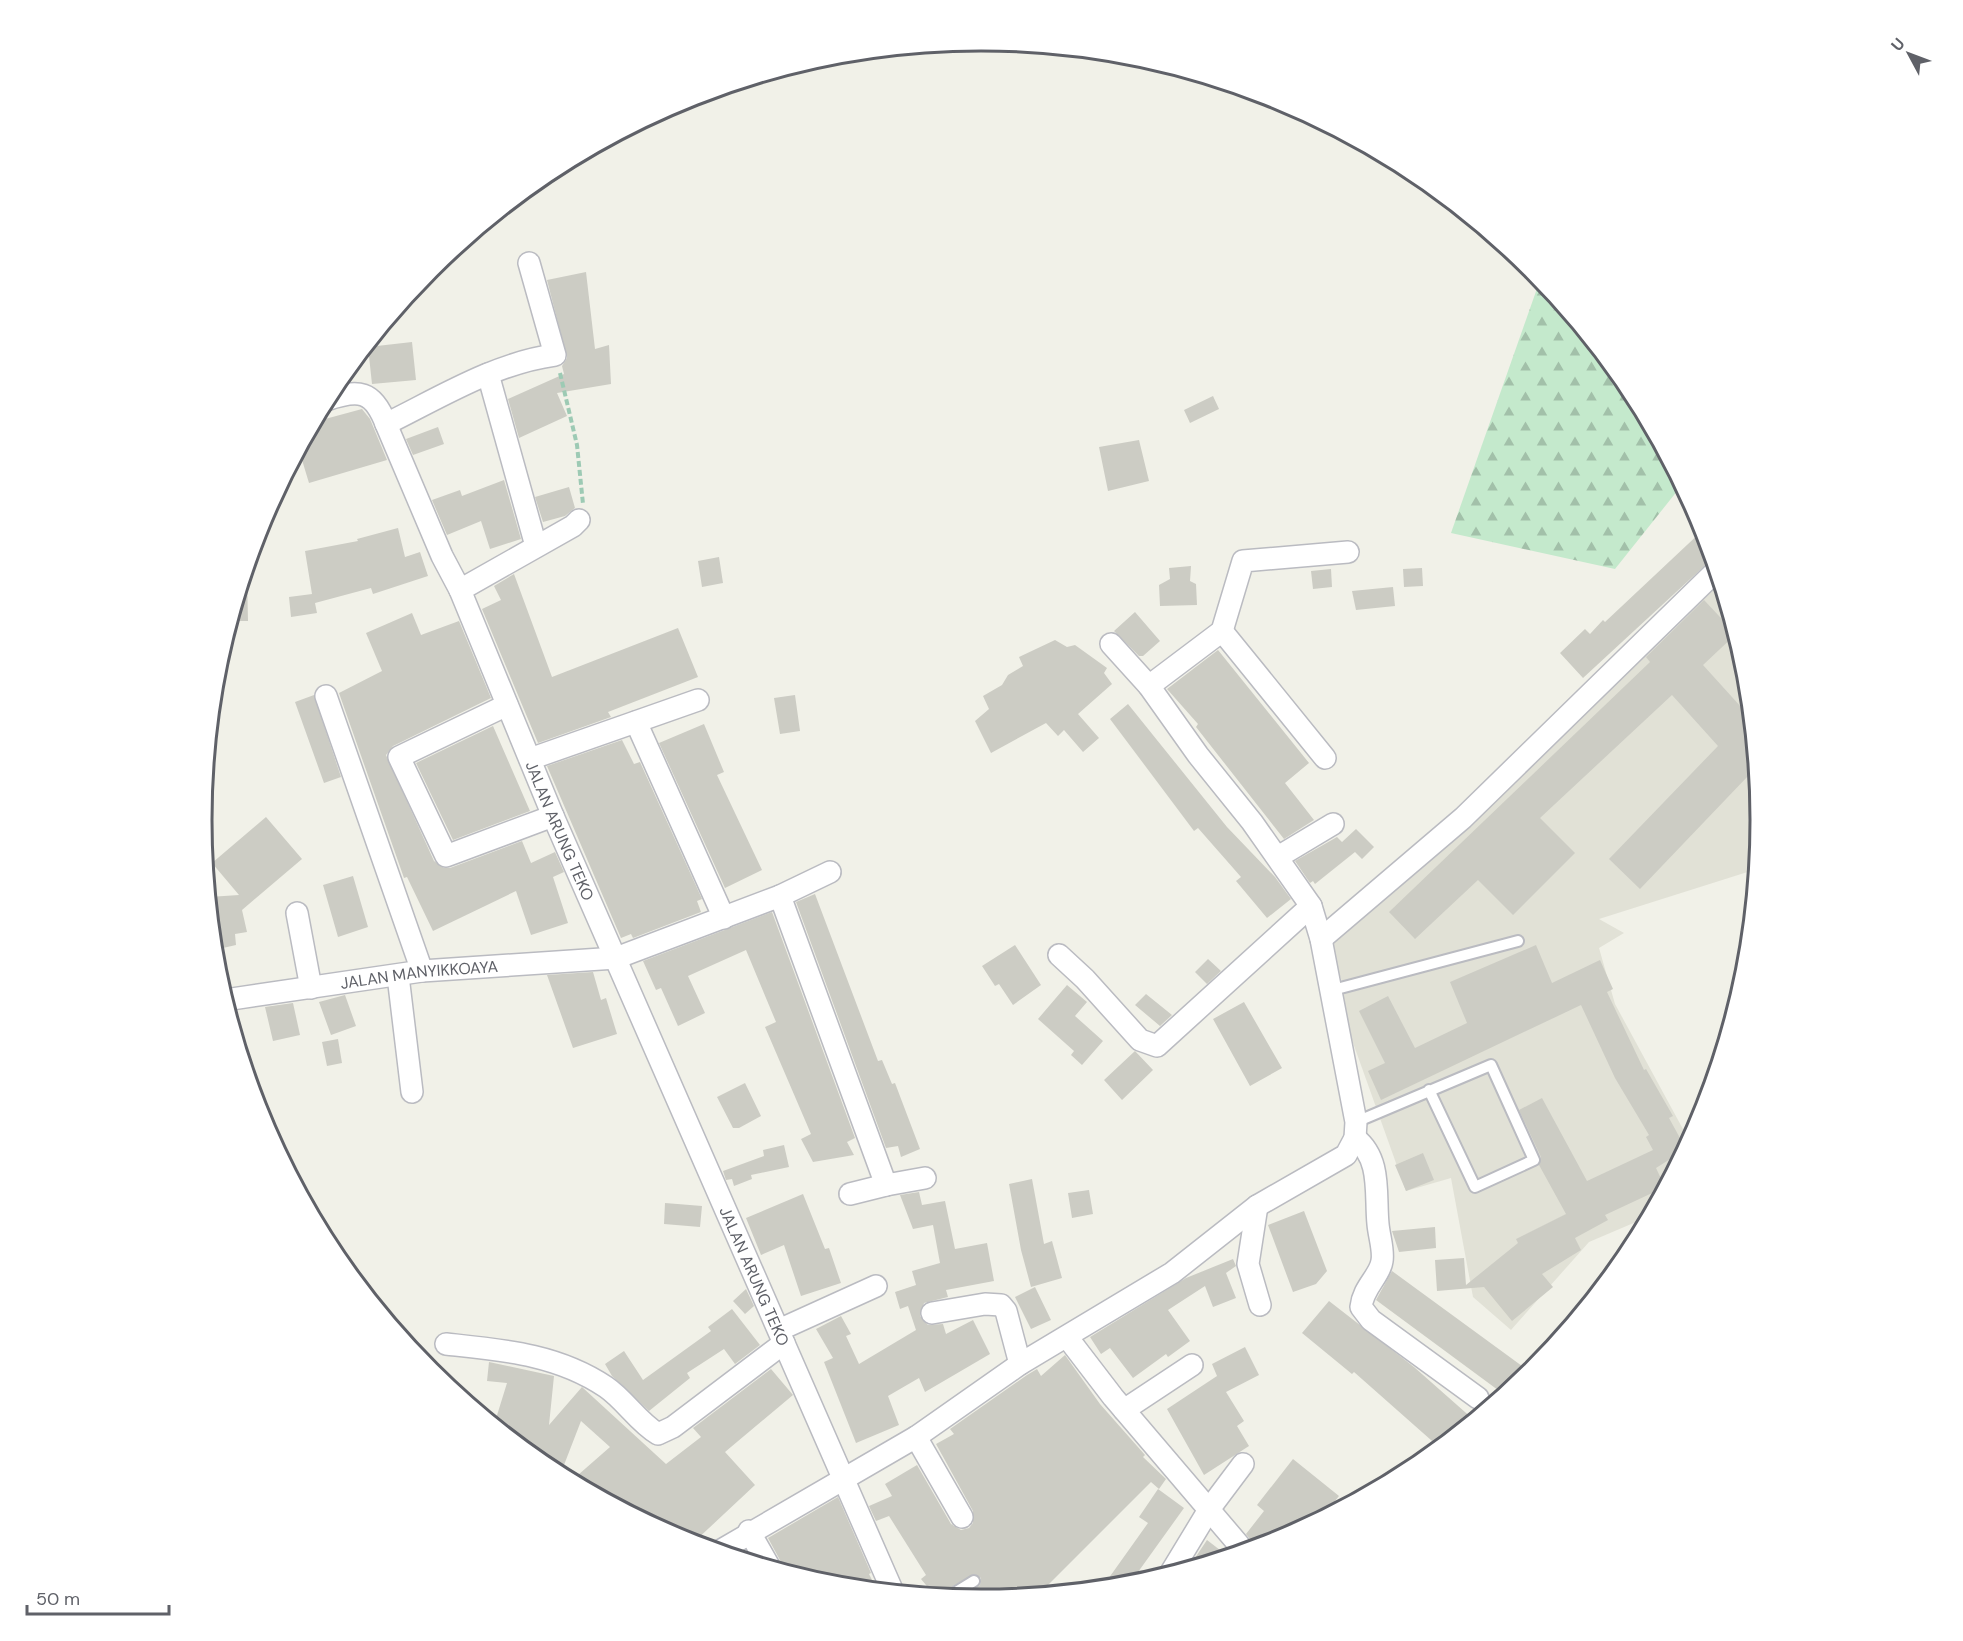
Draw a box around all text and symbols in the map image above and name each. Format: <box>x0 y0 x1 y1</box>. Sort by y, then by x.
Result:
north arrow <box>1879 24 1939 84</box>
text: U <box>1887 33 1910 56</box>
street label: JALAN ARUNG TEKO <box>521 758 599 904</box>
street label: JALAN MANYIKKOAYA <box>339 956 499 994</box>
street label: JALAN ARUNG TEKO <box>714 1203 794 1349</box>
scale bar <box>27 1578 170 1616</box>
text: 50 m <box>36 1587 80 1611</box>

